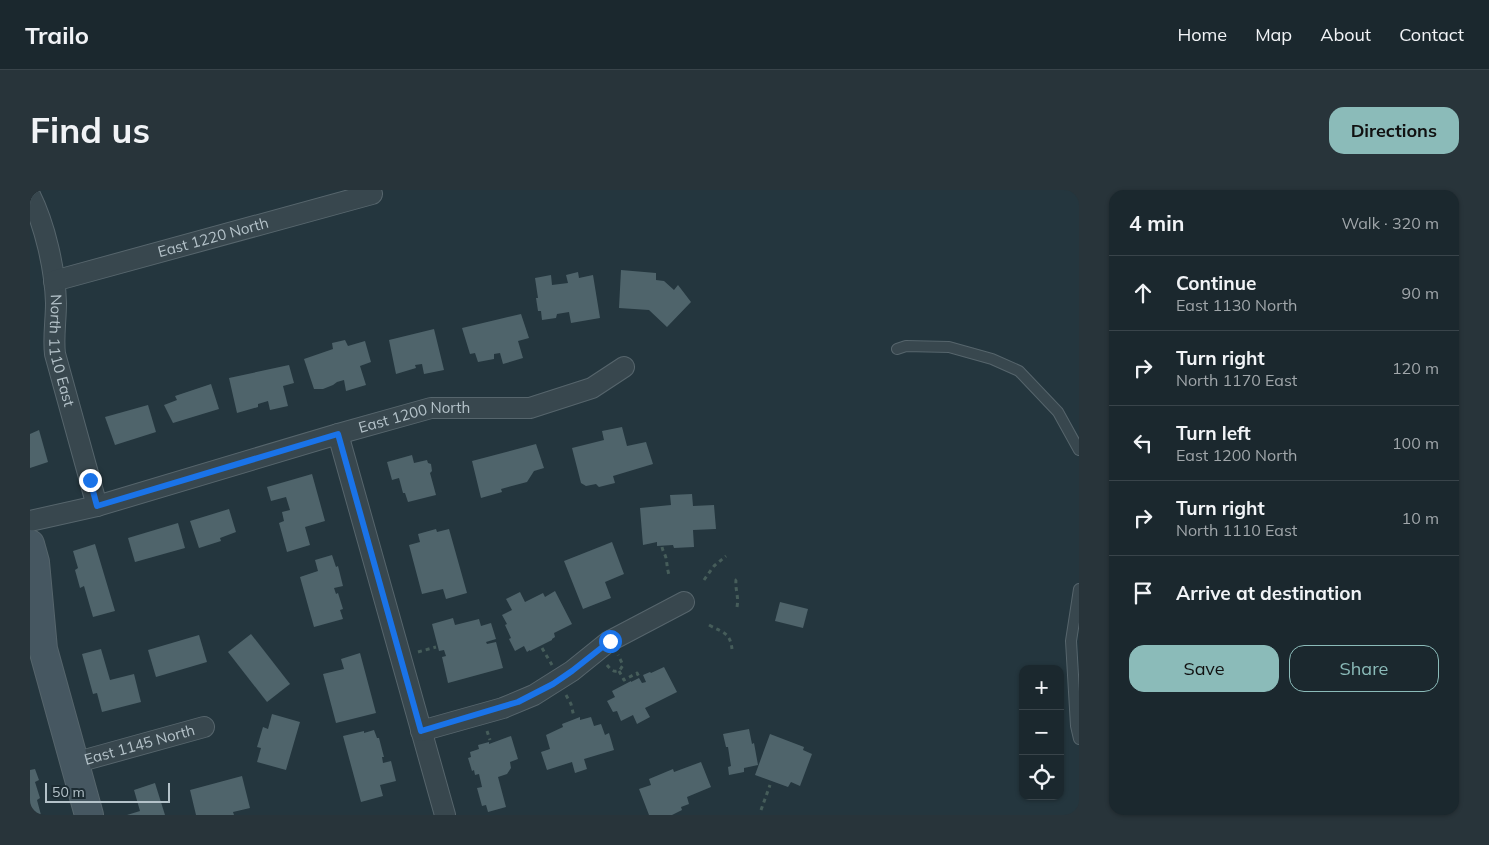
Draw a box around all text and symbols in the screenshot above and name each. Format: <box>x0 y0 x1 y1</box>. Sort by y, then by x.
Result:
text: Trailo <box>25 20 89 50</box>
text: Home <box>1177 23 1227 46</box>
text: Map <box>1255 23 1292 46</box>
text: About <box>1320 23 1371 46</box>
text: Contact <box>1399 23 1464 46</box>
button: Directions <box>1329 107 1459 154</box>
text: Find us <box>30 108 150 152</box>
text: 4 min <box>1129 210 1184 236</box>
street label: East 1220 North <box>156 213 270 261</box>
text: Walk · 320 m <box>1341 213 1439 233</box>
text: Continue <box>1176 271 1256 295</box>
icon: ahead <box>1129 279 1157 307</box>
text: 90 m <box>1402 283 1439 303</box>
street label: North 1110 East <box>45 294 79 409</box>
text: East 1130 North <box>1176 295 1297 315</box>
text: Turn right <box>1176 346 1265 370</box>
icon: right <box>1129 354 1157 382</box>
text: 120 m <box>1392 358 1439 378</box>
text: North 1170 East <box>1176 370 1297 390</box>
street label: East 1200 North <box>356 398 470 437</box>
text: Turn left <box>1176 421 1251 445</box>
icon: left <box>1129 429 1157 457</box>
text: 100 m <box>1392 433 1439 453</box>
text: East 1200 North <box>1176 445 1297 465</box>
route end <box>79 469 102 492</box>
text: Turn right <box>1176 496 1265 520</box>
icon: right <box>1129 504 1157 532</box>
text: 10 m <box>1402 508 1439 528</box>
text: North 1110 East <box>1176 520 1297 540</box>
icon: arrive <box>1129 579 1157 607</box>
text: Arrive at destination <box>1176 581 1362 605</box>
route start <box>599 630 622 653</box>
button: Save <box>1129 645 1279 692</box>
button: Share <box>1289 645 1439 692</box>
map controls <box>1019 665 1064 800</box>
button: + <box>1019 665 1064 710</box>
button: − <box>1019 710 1064 755</box>
street label: East 1145 North <box>82 720 197 769</box>
button: locate <box>1019 755 1064 800</box>
scale bar <box>45 780 170 803</box>
text: 50 m <box>52 783 85 801</box>

